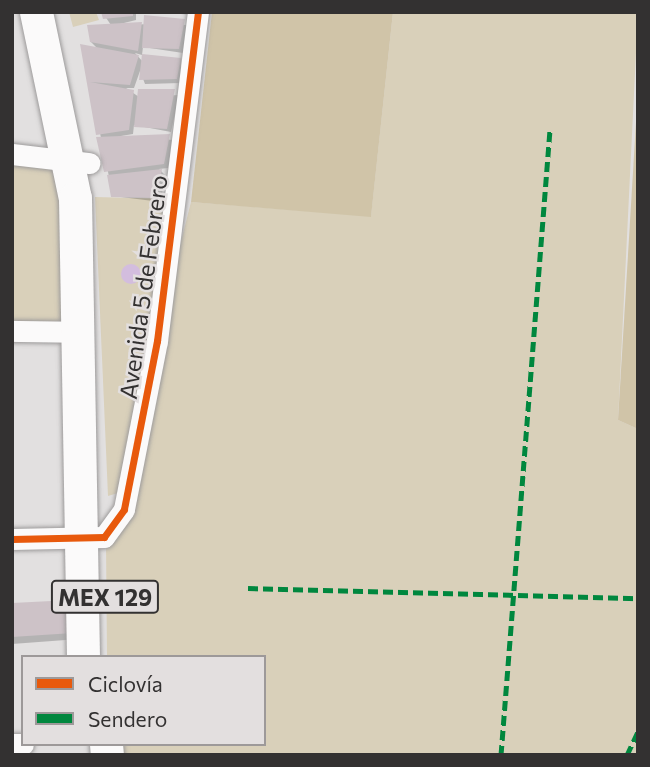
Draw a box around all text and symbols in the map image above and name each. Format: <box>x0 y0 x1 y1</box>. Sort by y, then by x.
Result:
street label: Avenida 5 de Febrero <box>113 173 173 401</box>
road number: MEX 129 <box>51 578 159 617</box>
legend <box>21 655 266 746</box>
text: Ciclovía <box>88 671 163 696</box>
text: Sendero <box>88 706 167 731</box>

